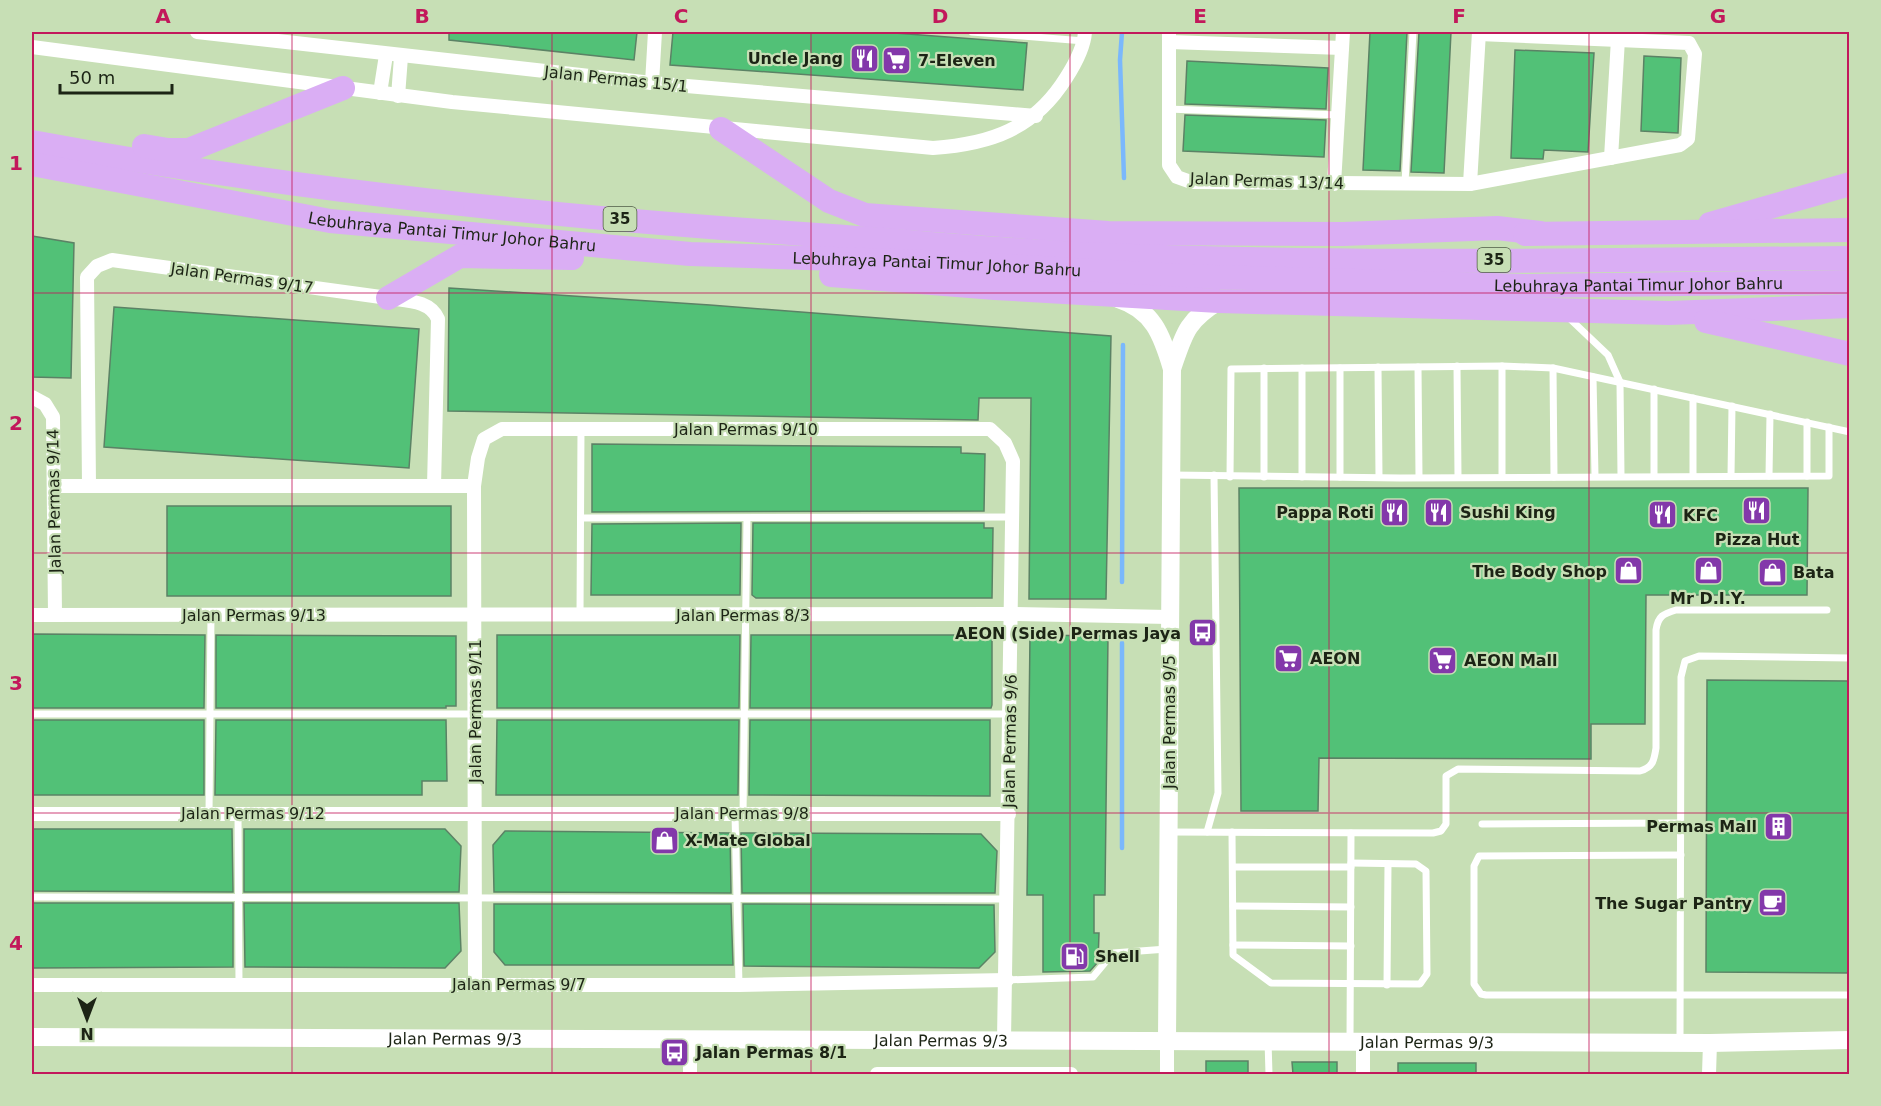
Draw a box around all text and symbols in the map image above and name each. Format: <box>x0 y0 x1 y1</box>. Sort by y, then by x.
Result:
text: A <box>155 4 171 28</box>
text: B <box>414 4 430 28</box>
text: C <box>674 4 688 28</box>
text: D <box>932 4 948 28</box>
text: E <box>1193 4 1207 28</box>
text: F <box>1452 4 1466 28</box>
text: G <box>1710 4 1726 28</box>
restaurant icon: Uncle Jang <box>848 42 880 74</box>
supermarket icon: 7-Eleven <box>881 44 913 76</box>
place label: Uncle Jang <box>748 49 843 68</box>
place label: 7-Eleven <box>918 51 996 70</box>
scale bar <box>60 57 172 95</box>
street label: Jalan Permas 15/1 <box>542 62 689 96</box>
text: 50 m <box>69 67 115 88</box>
text: 1 <box>9 151 23 175</box>
street label: Jalan Permas 13/14 <box>1189 169 1344 193</box>
road number: 35 <box>604 207 636 231</box>
street label: Lebuhraya Pantai Timur Johor Bahru <box>307 208 597 255</box>
street label: Lebuhraya Pantai Timur Johor Bahru <box>792 248 1082 280</box>
road number: 35 <box>1478 248 1510 272</box>
street label: Jalan Permas 9/17 <box>168 258 315 297</box>
street label: Lebuhraya Pantai Timur Johor Bahru <box>1494 273 1783 296</box>
text: 2 <box>9 411 23 435</box>
street label: Jalan Permas 9/10 <box>673 420 818 439</box>
street label: Jalan Permas 9/14 <box>43 429 65 574</box>
restaurant icon: Pizza Hut <box>1741 495 1773 527</box>
restaurant icon: Pappa Roti <box>1379 496 1411 528</box>
restaurant icon: Sushi King <box>1423 496 1455 528</box>
restaurant icon: KFC <box>1646 499 1678 531</box>
place label: Pappa Roti <box>1276 503 1374 522</box>
place label: Sushi King <box>1460 503 1556 522</box>
place label: KFC <box>1683 506 1718 525</box>
place label: Pizza Hut <box>1715 530 1800 549</box>
shop icon: Mr D.I.Y. <box>1692 554 1724 586</box>
shop icon: The Body Shop <box>1612 555 1644 587</box>
shop icon: Bata <box>1756 556 1788 588</box>
place label: The Body Shop <box>1472 562 1607 581</box>
place label: Bata <box>1793 563 1834 582</box>
place label: Mr D.I.Y. <box>1670 589 1746 608</box>
street label: Jalan Permas 9/13 <box>181 606 326 625</box>
street label: Jalan Permas 8/3 <box>675 606 810 625</box>
bus stop icon: AEON (Side) Permas Jaya <box>1186 617 1218 649</box>
place label: AEON (Side) Permas Jaya <box>955 624 1181 643</box>
street label: Jalan Permas 9/11 <box>466 639 485 784</box>
supermarket icon: AEON <box>1273 642 1305 674</box>
supermarket icon: AEON Mall <box>1427 644 1459 676</box>
place label: AEON <box>1310 649 1360 668</box>
place label: AEON Mall <box>1464 651 1558 670</box>
street label: Jalan Permas 9/5 <box>1160 655 1179 790</box>
text: 3 <box>9 671 23 695</box>
street label: Jalan Permas 9/6 <box>999 674 1021 809</box>
street label: Jalan Permas 9/12 <box>180 804 325 823</box>
street label: Jalan Permas 9/8 <box>674 804 809 823</box>
building icon: Permas Mall <box>1762 810 1794 842</box>
place label: Permas Mall <box>1646 817 1757 836</box>
shop icon: X-Mate Global <box>648 824 680 856</box>
place label: X-Mate Global <box>685 831 811 850</box>
cafe icon: The Sugar Pantry <box>1757 887 1789 919</box>
place label: The Sugar Pantry <box>1595 894 1753 913</box>
text: 4 <box>9 931 23 955</box>
fuel station icon: Shell <box>1058 940 1090 972</box>
place label: Shell <box>1095 947 1140 966</box>
street label: Jalan Permas 9/7 <box>451 975 586 994</box>
north arrow <box>57 989 117 1049</box>
text: N <box>80 1024 94 1043</box>
street label: Jalan Permas 9/3 <box>387 1029 522 1048</box>
street label: Jalan Permas 9/3 <box>873 1031 1008 1050</box>
street label: Jalan Permas 9/3 <box>1359 1032 1494 1052</box>
bus stop icon: Jalan Permas 8/1 <box>659 1036 691 1068</box>
place label: Jalan Permas 8/1 <box>695 1043 847 1062</box>

